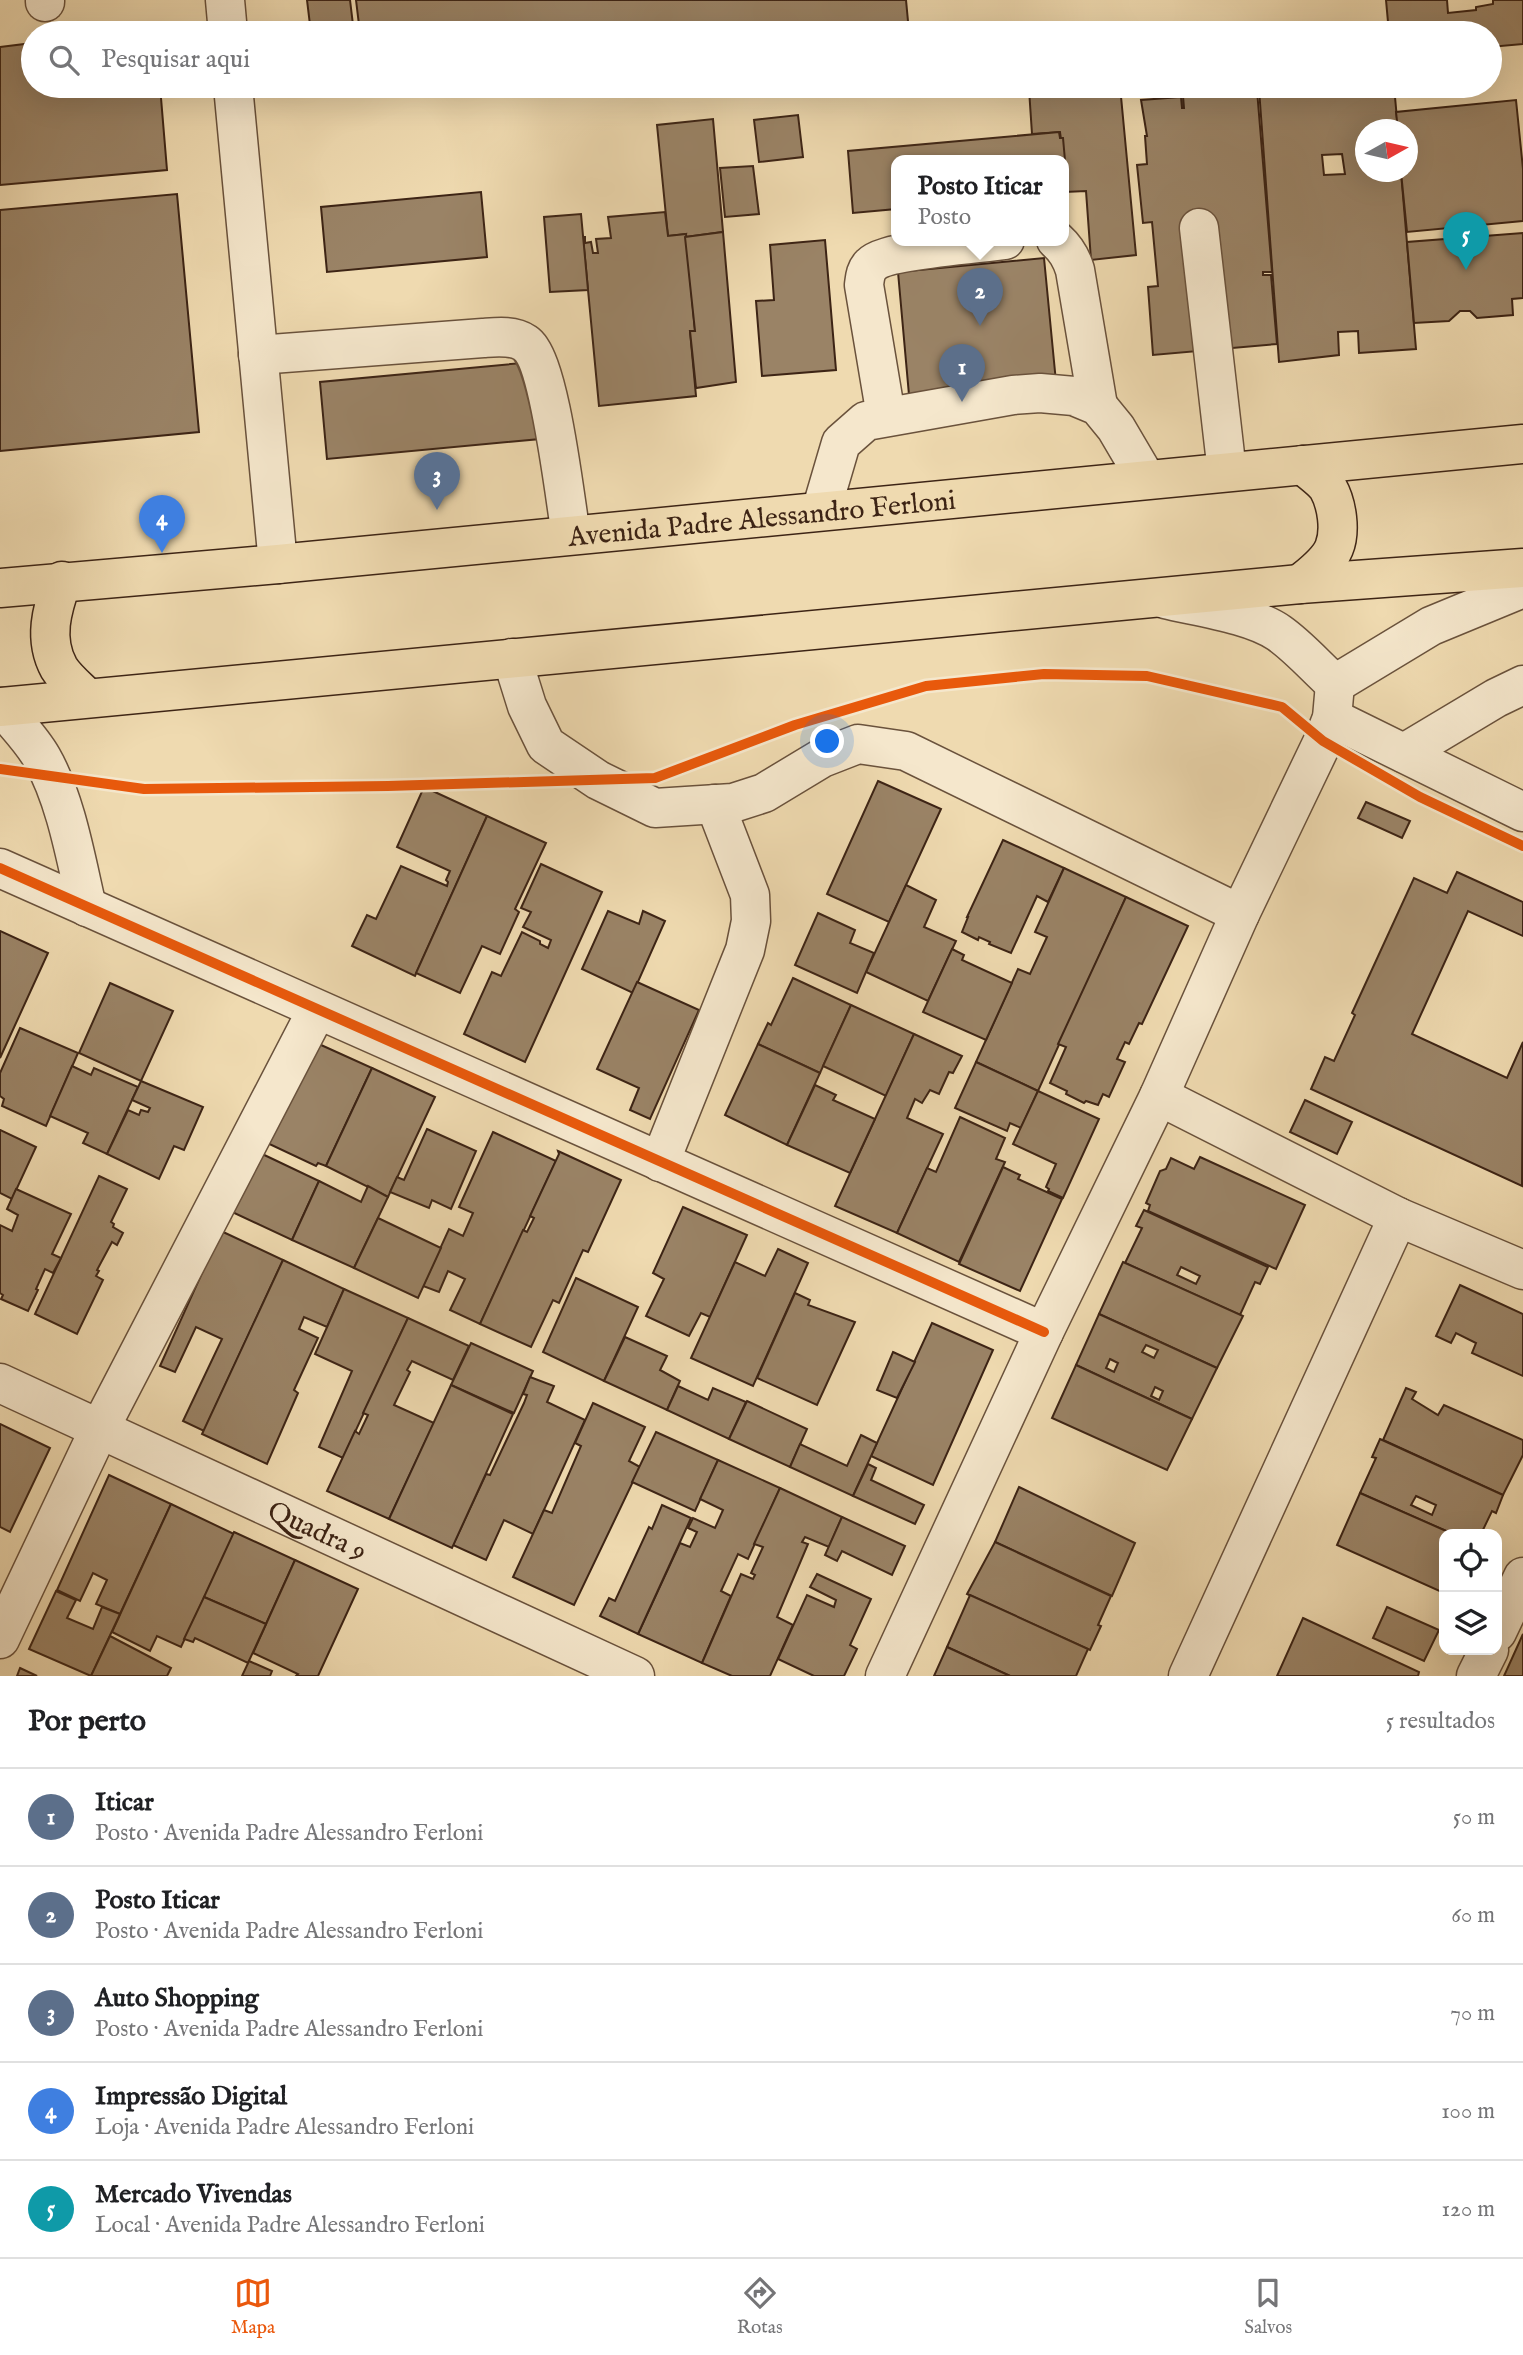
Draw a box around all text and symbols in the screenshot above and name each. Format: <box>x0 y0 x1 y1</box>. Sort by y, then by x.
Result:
search box <box>21 21 1502 98</box>
icon: search <box>45 41 83 79</box>
text: Pesquisar aqui <box>101 43 250 76</box>
north arrow <box>1355 119 1418 182</box>
popup <box>891 155 1069 246</box>
text: Posto Iticar <box>918 170 1042 203</box>
text: Posto <box>918 203 971 232</box>
pin: 5 <box>1443 212 1489 270</box>
pin: 2 <box>957 268 1003 326</box>
pin: 1 <box>939 344 985 402</box>
pin: 3 <box>414 452 460 510</box>
street label: Avenida Padre Alessandro Ferloni <box>565 484 957 556</box>
pin: 4 <box>139 495 185 553</box>
your location <box>810 724 844 758</box>
street label: Quadra 9 <box>262 1494 372 1570</box>
map controls <box>1439 1529 1502 1655</box>
button: locate <box>1439 1529 1502 1592</box>
button: layers <box>1439 1592 1502 1655</box>
text: Por perto <box>28 1703 146 1741</box>
text: 5 resultados <box>1386 1707 1495 1736</box>
text: Iticar <box>95 1786 154 1819</box>
text: 1 <box>47 1803 55 1832</box>
text: 50 m <box>1453 1803 1495 1832</box>
text: Posto · Avenida Padre Alessandro Ferloni <box>95 1819 483 1848</box>
text: Posto Iticar <box>95 1884 220 1917</box>
text: 2 <box>46 1901 56 1930</box>
text: 60 m <box>1451 1901 1495 1930</box>
text: Posto · Avenida Padre Alessandro Ferloni <box>95 1917 483 1946</box>
text: Auto Shopping <box>95 1982 259 2015</box>
text: 3 <box>47 1999 55 2028</box>
text: 70 m <box>1450 1999 1495 2028</box>
text: Posto · Avenida Padre Alessandro Ferloni <box>95 2015 483 2044</box>
text: Impressão Digital <box>95 2080 287 2113</box>
text: 4 <box>45 2097 57 2126</box>
text: 100 m <box>1441 2097 1495 2126</box>
text: Loja · Avenida Padre Alessandro Ferloni <box>95 2113 474 2142</box>
text: Mercado Vivendas <box>95 2178 292 2211</box>
text: 5 <box>47 2195 55 2224</box>
text: 120 m <box>1442 2195 1495 2224</box>
text: Local · Avenida Padre Alessandro Ferloni <box>95 2211 485 2240</box>
tab: Mapa <box>231 2274 275 2340</box>
tab: Rotas <box>737 2274 783 2340</box>
tab: Salvos <box>1244 2274 1292 2340</box>

